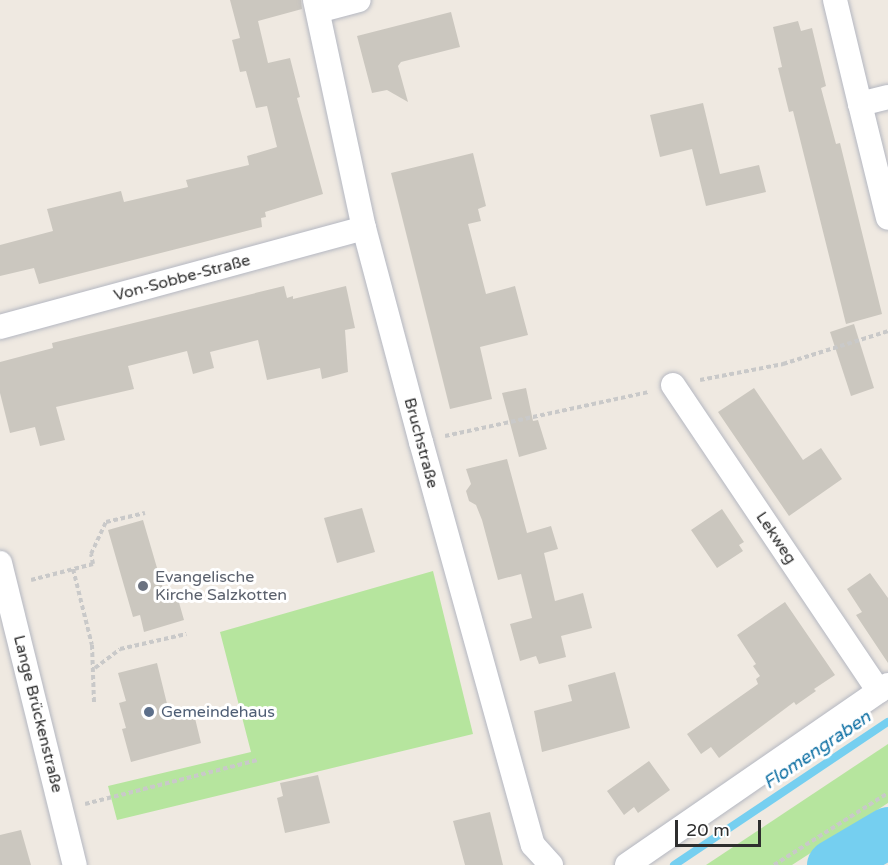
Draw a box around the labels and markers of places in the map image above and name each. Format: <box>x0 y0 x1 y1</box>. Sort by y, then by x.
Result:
place label: Evangelische Kirche Salzkotten <box>155 567 287 605</box>
marker: Evangelische Kirche Salzkotten <box>136 579 150 593</box>
place label: Gemeindehaus <box>161 702 275 722</box>
marker: Gemeindehaus <box>142 705 156 719</box>

